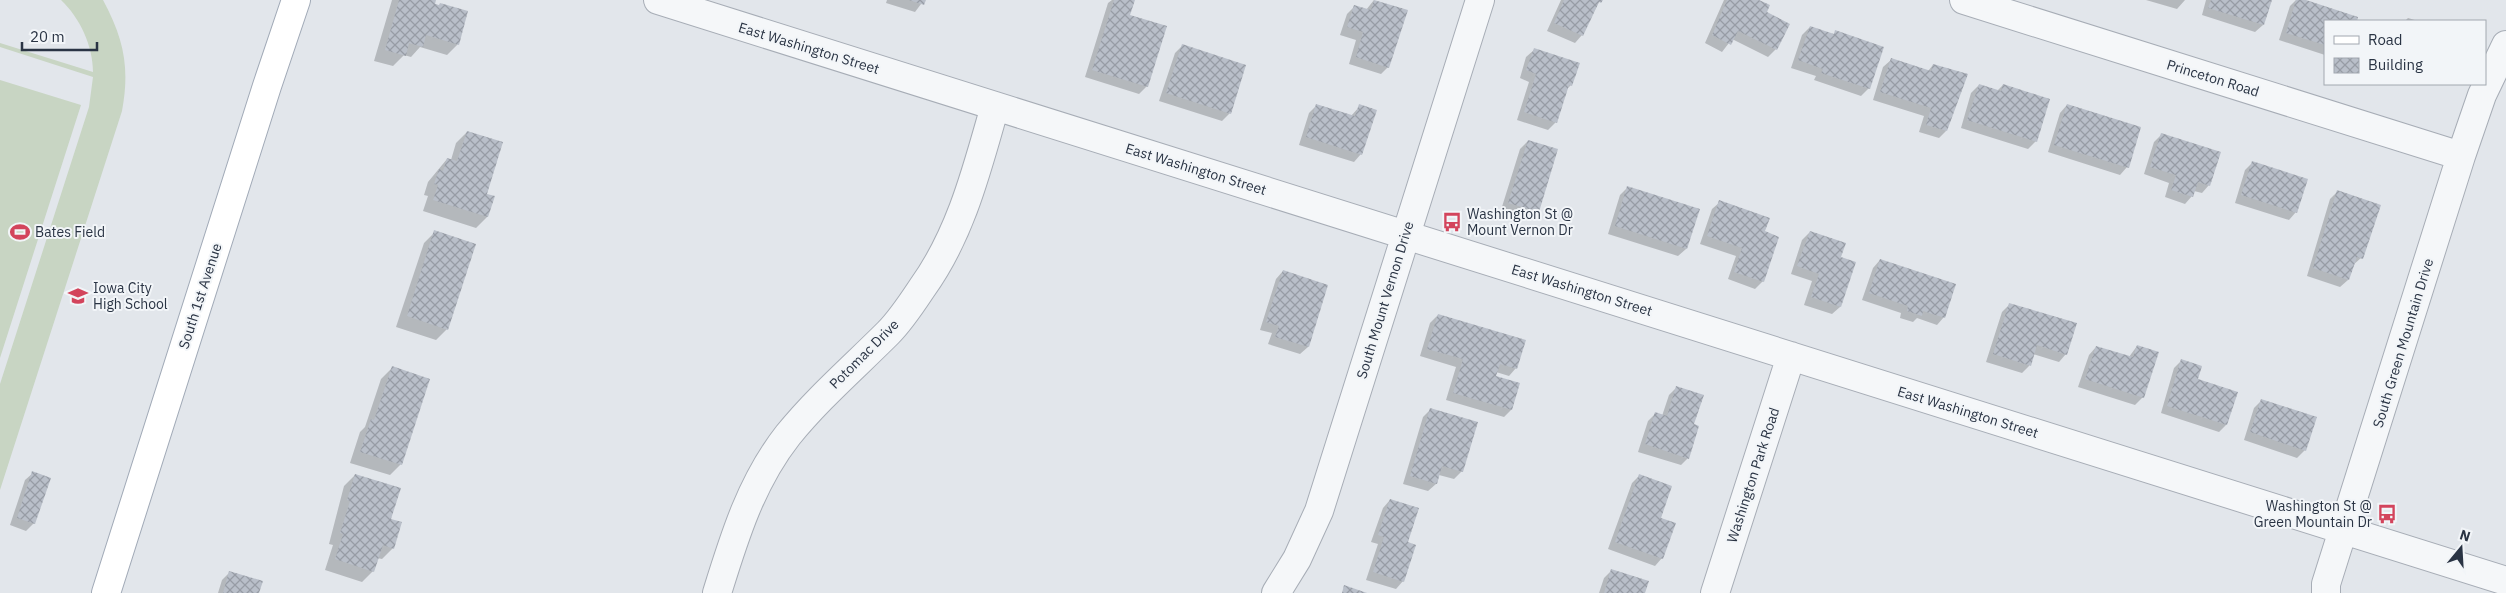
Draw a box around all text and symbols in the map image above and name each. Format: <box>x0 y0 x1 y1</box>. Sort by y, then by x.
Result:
street label: East Washington Street <box>736 18 882 78</box>
scale bar <box>22 20 98 52</box>
legend <box>2324 20 2486 85</box>
text: 20 m <box>30 27 65 46</box>
text: Road <box>2368 30 2403 49</box>
street label: Princeton Road <box>2165 55 2261 101</box>
text: Building <box>2368 55 2423 74</box>
street label: East Washington Street <box>1123 139 1269 199</box>
place label: Washington St @ Mount Vernon Dr <box>1467 205 1573 239</box>
bus stop icon: Washington St @ Mount Vernon Dr <box>1441 211 1463 233</box>
street label: South Mount Vernon Drive <box>1352 219 1418 381</box>
sports icon: Bates Field <box>9 221 31 243</box>
place label: Bates Field <box>35 223 105 241</box>
street label: South 1st Avenue <box>174 241 226 351</box>
street label: South Green Mountain Drive <box>2369 256 2437 430</box>
street label: East Washington Street <box>1509 260 1655 320</box>
place label: Iowa City High School <box>93 279 168 313</box>
school or university icon: Iowa City High School <box>67 285 89 307</box>
street label: Potomac Drive <box>825 315 903 393</box>
street label: East Washington Street <box>1895 382 2041 442</box>
street label: Washington Park Road <box>1723 405 1783 545</box>
place label: Washington St @ Green Mountain Dr <box>2254 497 2372 531</box>
bus stop icon: Washington St @ Green Mountain Dr <box>2376 503 2398 525</box>
north arrow <box>2436 523 2486 573</box>
text: N <box>2457 526 2473 546</box>

